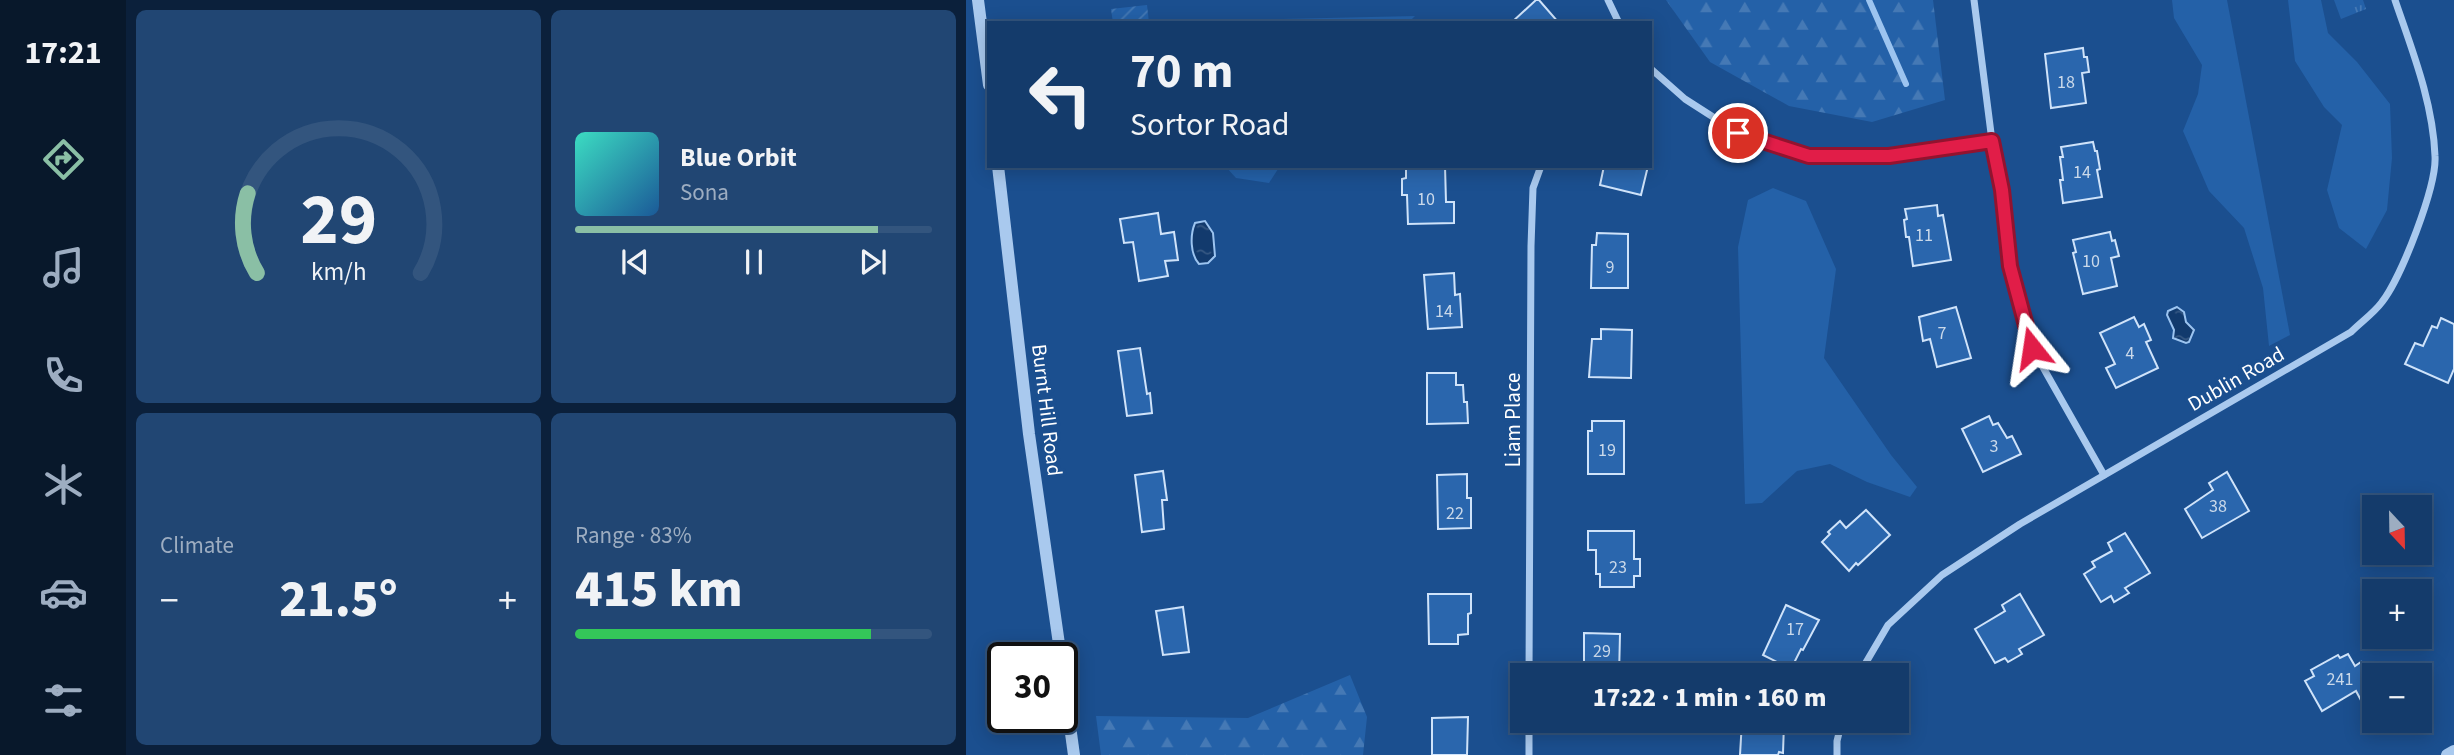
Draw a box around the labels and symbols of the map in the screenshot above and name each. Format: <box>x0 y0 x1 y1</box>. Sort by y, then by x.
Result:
house number: 18 <box>2057 70 2075 95</box>
pin <box>1708 103 1768 163</box>
house number: 14 <box>2073 160 2091 185</box>
house number: 10 <box>1417 187 1435 212</box>
house number: 11 <box>1915 223 1933 248</box>
house number: 10 <box>2082 249 2100 274</box>
house number: 9 <box>1606 255 1615 280</box>
house number: 14 <box>1435 299 1453 324</box>
position arrow <box>1995 311 2069 385</box>
house number: 7 <box>1938 321 1947 346</box>
street label: Dublin Road <box>2182 339 2290 419</box>
house number: 4 <box>2126 341 2135 366</box>
street label: Burnt Hill Road <box>1024 342 1070 478</box>
street label: Liam Place <box>1498 373 1528 467</box>
house number: 3 <box>1990 434 1999 459</box>
house number: 19 <box>1598 438 1616 463</box>
house number: 38 <box>2209 494 2227 519</box>
north arrow <box>2362 495 2432 565</box>
house number: 22 <box>1446 501 1464 526</box>
house number: 23 <box>1609 555 1627 580</box>
house number: 17 <box>1786 617 1804 642</box>
house number: 29 <box>1593 639 1611 664</box>
speed limit sign: 30 <box>987 642 1078 733</box>
house number: 241 <box>2327 667 2353 692</box>

